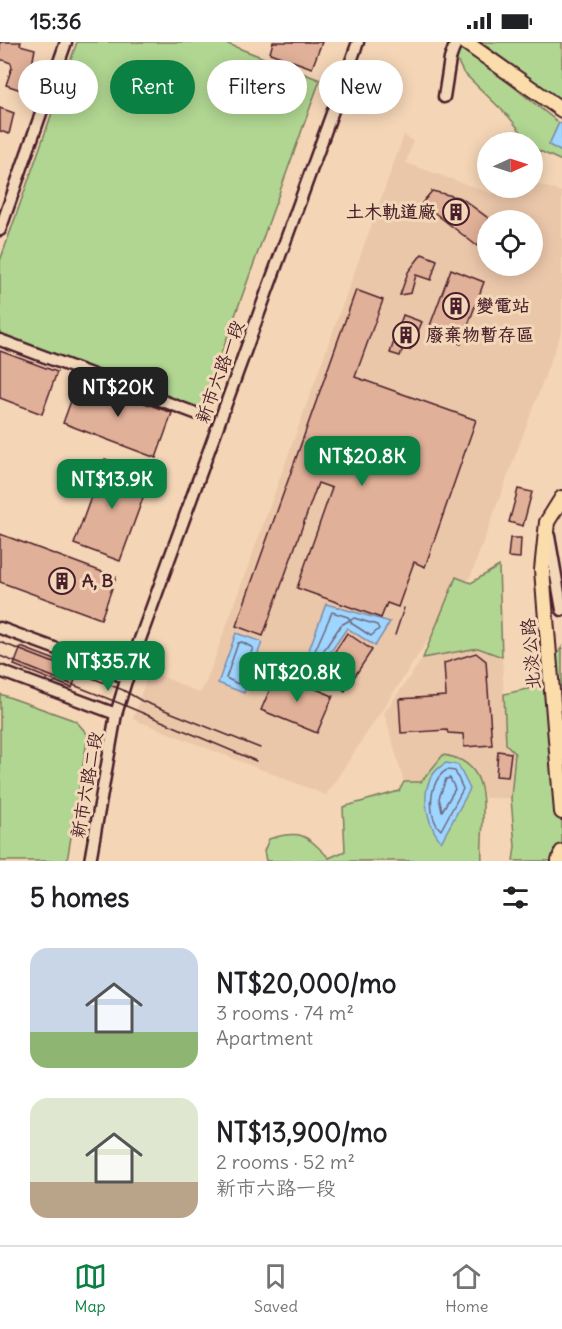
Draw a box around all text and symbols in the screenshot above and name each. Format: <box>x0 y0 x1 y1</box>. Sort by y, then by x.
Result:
text: 15:36 <box>30 7 82 35</box>
chip: Buy <box>18 60 98 114</box>
chip: Rent <box>110 60 195 114</box>
chip: Filters <box>207 60 307 114</box>
chip: New <box>319 60 403 114</box>
north arrow <box>477 132 543 198</box>
map controls <box>477 132 543 276</box>
building icon: 土木軌道廠 <box>441 197 471 227</box>
place label: 土木軌道廠 <box>346 200 436 223</box>
button: locate <box>477 210 543 276</box>
building icon: 變電站 <box>441 291 471 321</box>
place label: 變電站 <box>476 294 530 317</box>
street label: 新市六路一段 <box>190 317 249 427</box>
building icon: 廢棄物暫存區 <box>391 320 421 350</box>
place label: 廢棄物暫存區 <box>426 323 534 346</box>
pin: NT$20K <box>69 367 167 418</box>
text: NT$20K <box>82 374 154 399</box>
pin: NT$20.8K <box>300 436 424 487</box>
text: NT$20.8K <box>318 443 406 468</box>
pin: NT$13.9K <box>50 459 174 510</box>
text: NT$13.9K <box>71 466 153 491</box>
building icon: A, B <box>47 566 77 596</box>
place label: A, B <box>82 569 114 592</box>
street label: 北淡公路 <box>516 617 545 691</box>
pin: NT$35.7K <box>46 641 170 692</box>
text: NT$35.7K <box>66 648 150 673</box>
pin: NT$20.8K <box>235 652 359 703</box>
text: NT$20.8K <box>253 659 341 684</box>
street label: 新市六路二段 <box>66 730 107 840</box>
text: 5 homes <box>30 881 129 914</box>
icon: filters <box>499 881 532 914</box>
text: NT$20,000/mo <box>216 967 396 1000</box>
icon: home <box>78 972 150 1044</box>
text: 3 rooms · 74 m² <box>216 1000 354 1025</box>
text: Apartment <box>216 1025 313 1050</box>
text: NT$13,900/mo <box>216 1116 387 1149</box>
icon: home <box>78 1122 150 1194</box>
text: 2 rooms · 52 m² <box>216 1149 355 1174</box>
text: 新市六路一段 <box>216 1175 336 1200</box>
tab: Map <box>74 1260 107 1316</box>
tab: Saved <box>254 1260 298 1316</box>
tab: Home <box>445 1260 488 1316</box>

